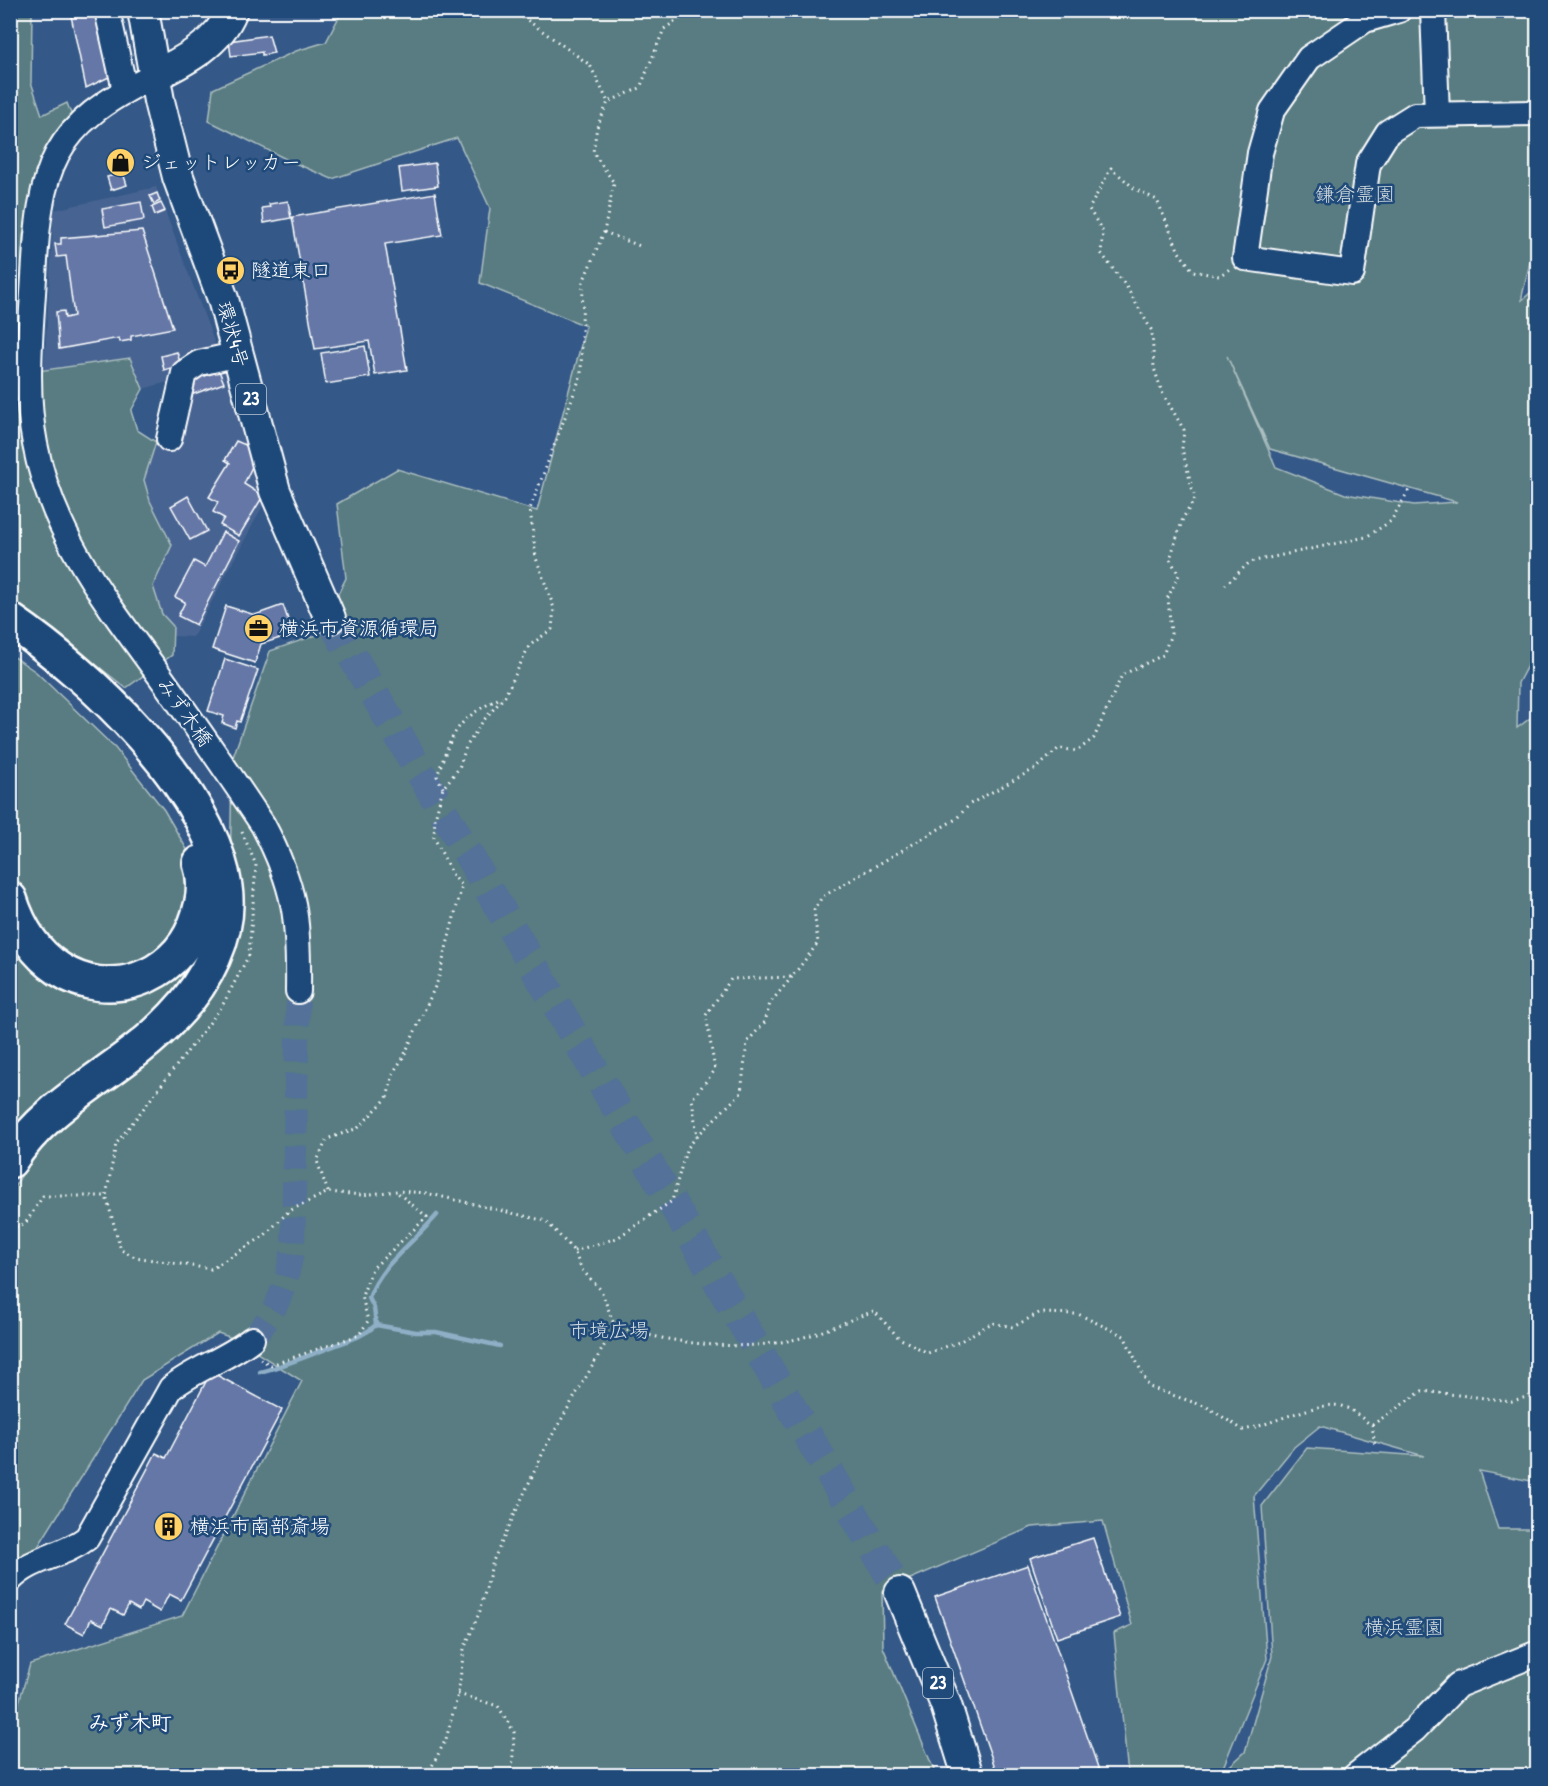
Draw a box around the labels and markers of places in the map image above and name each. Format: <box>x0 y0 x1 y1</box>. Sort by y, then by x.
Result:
shop icon: ジェットレッカー <box>104 146 136 178</box>
place label: ジェットレッカー <box>141 148 301 175</box>
bus stop icon: 隧道東口 <box>214 254 246 286</box>
place label: 隧道東口 <box>251 256 331 283</box>
office icon: 横浜市資源循環局 <box>242 612 274 644</box>
place label: 横浜市資源循環局 <box>279 614 439 641</box>
building icon: 横浜市南部斎場 <box>153 1510 185 1542</box>
place label: 横浜市南部斎場 <box>190 1512 330 1539</box>

